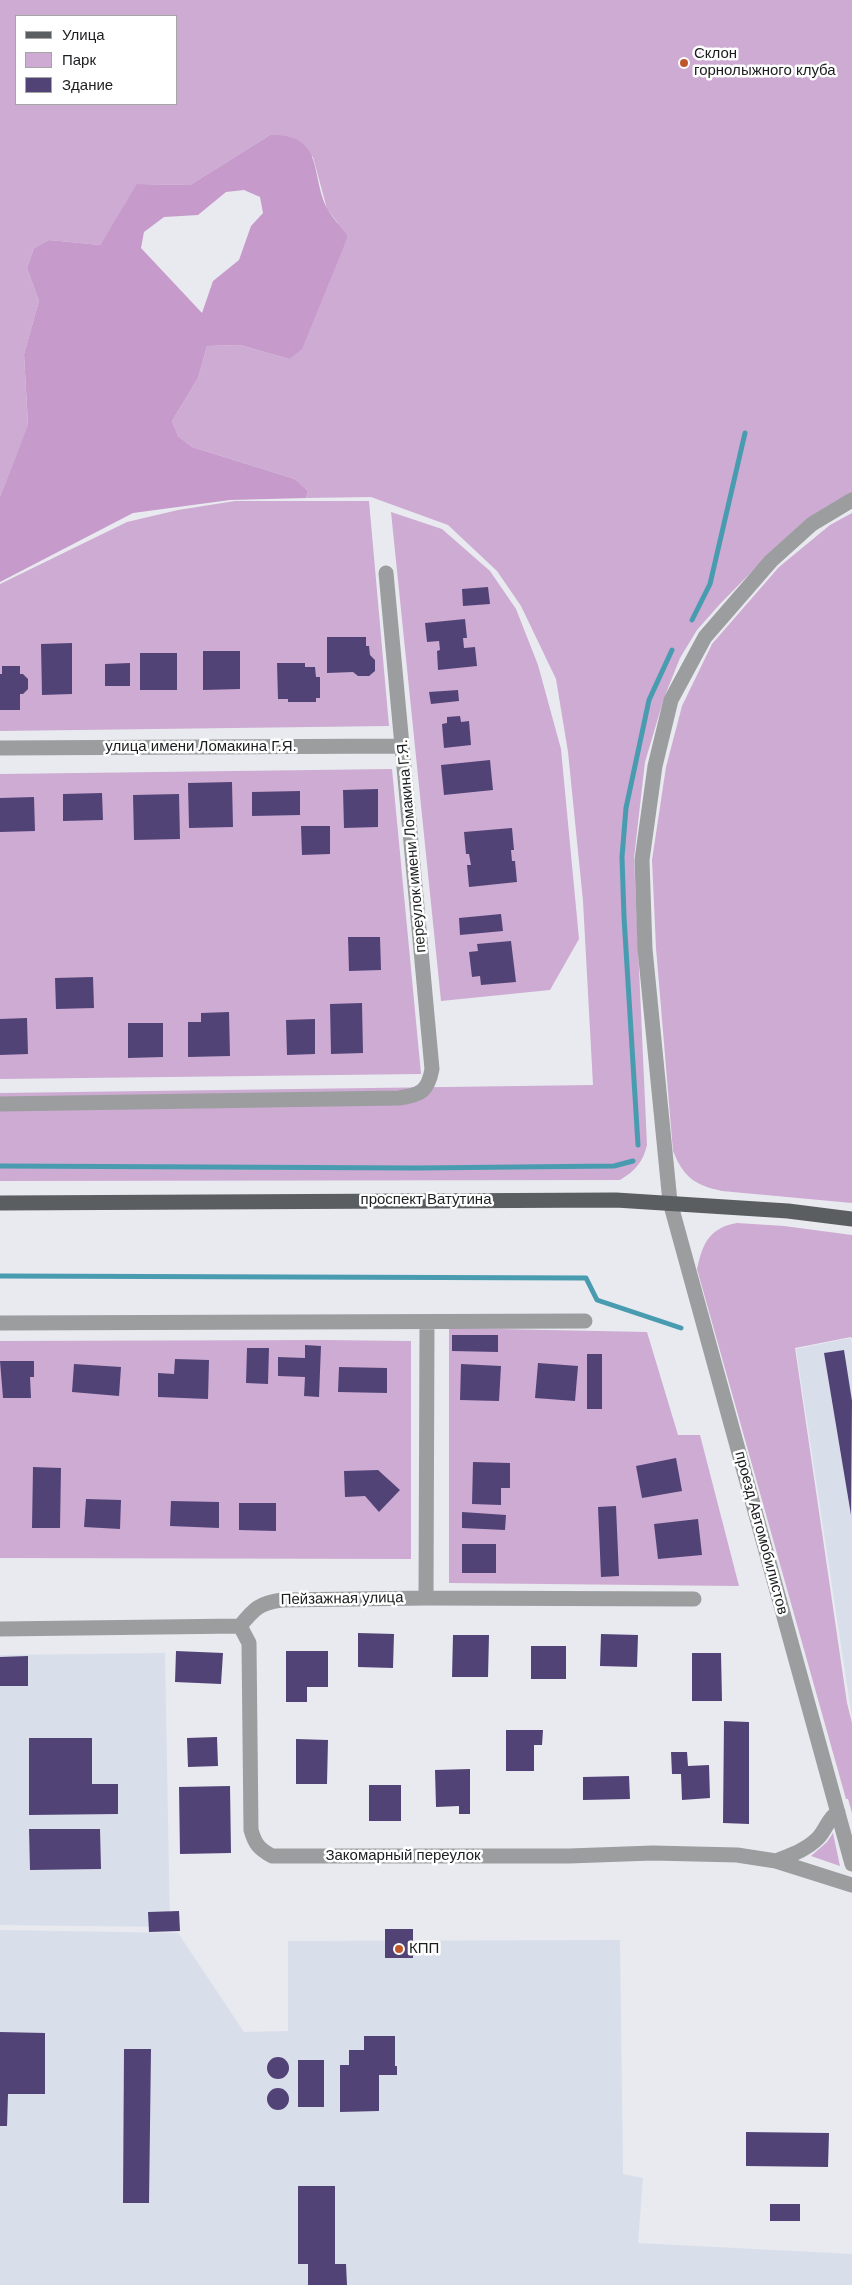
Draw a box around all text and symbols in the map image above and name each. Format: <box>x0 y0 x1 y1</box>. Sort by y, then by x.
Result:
legend <box>15 15 178 105</box>
text: Улица <box>62 26 105 43</box>
place label: Склон горнолыжного клуба <box>694 45 836 80</box>
text: Парк <box>62 51 96 68</box>
marker: Склон горнолыжного клуба <box>678 57 690 69</box>
text: Здание <box>62 76 113 93</box>
street label: улица имени Ломакина Г.Я. <box>105 738 297 756</box>
street label: переулок имени Ломакина Г.Я. <box>394 739 430 953</box>
street label: проспект Ватутина <box>361 1191 491 1209</box>
street label: проезд Автомобилистов <box>731 1449 791 1617</box>
street label: Пейзажная улица <box>280 1589 404 1609</box>
street label: Закомарный переулок <box>325 1847 481 1865</box>
place label: КПП <box>409 1940 439 1958</box>
marker: КПП <box>393 1943 405 1955</box>

